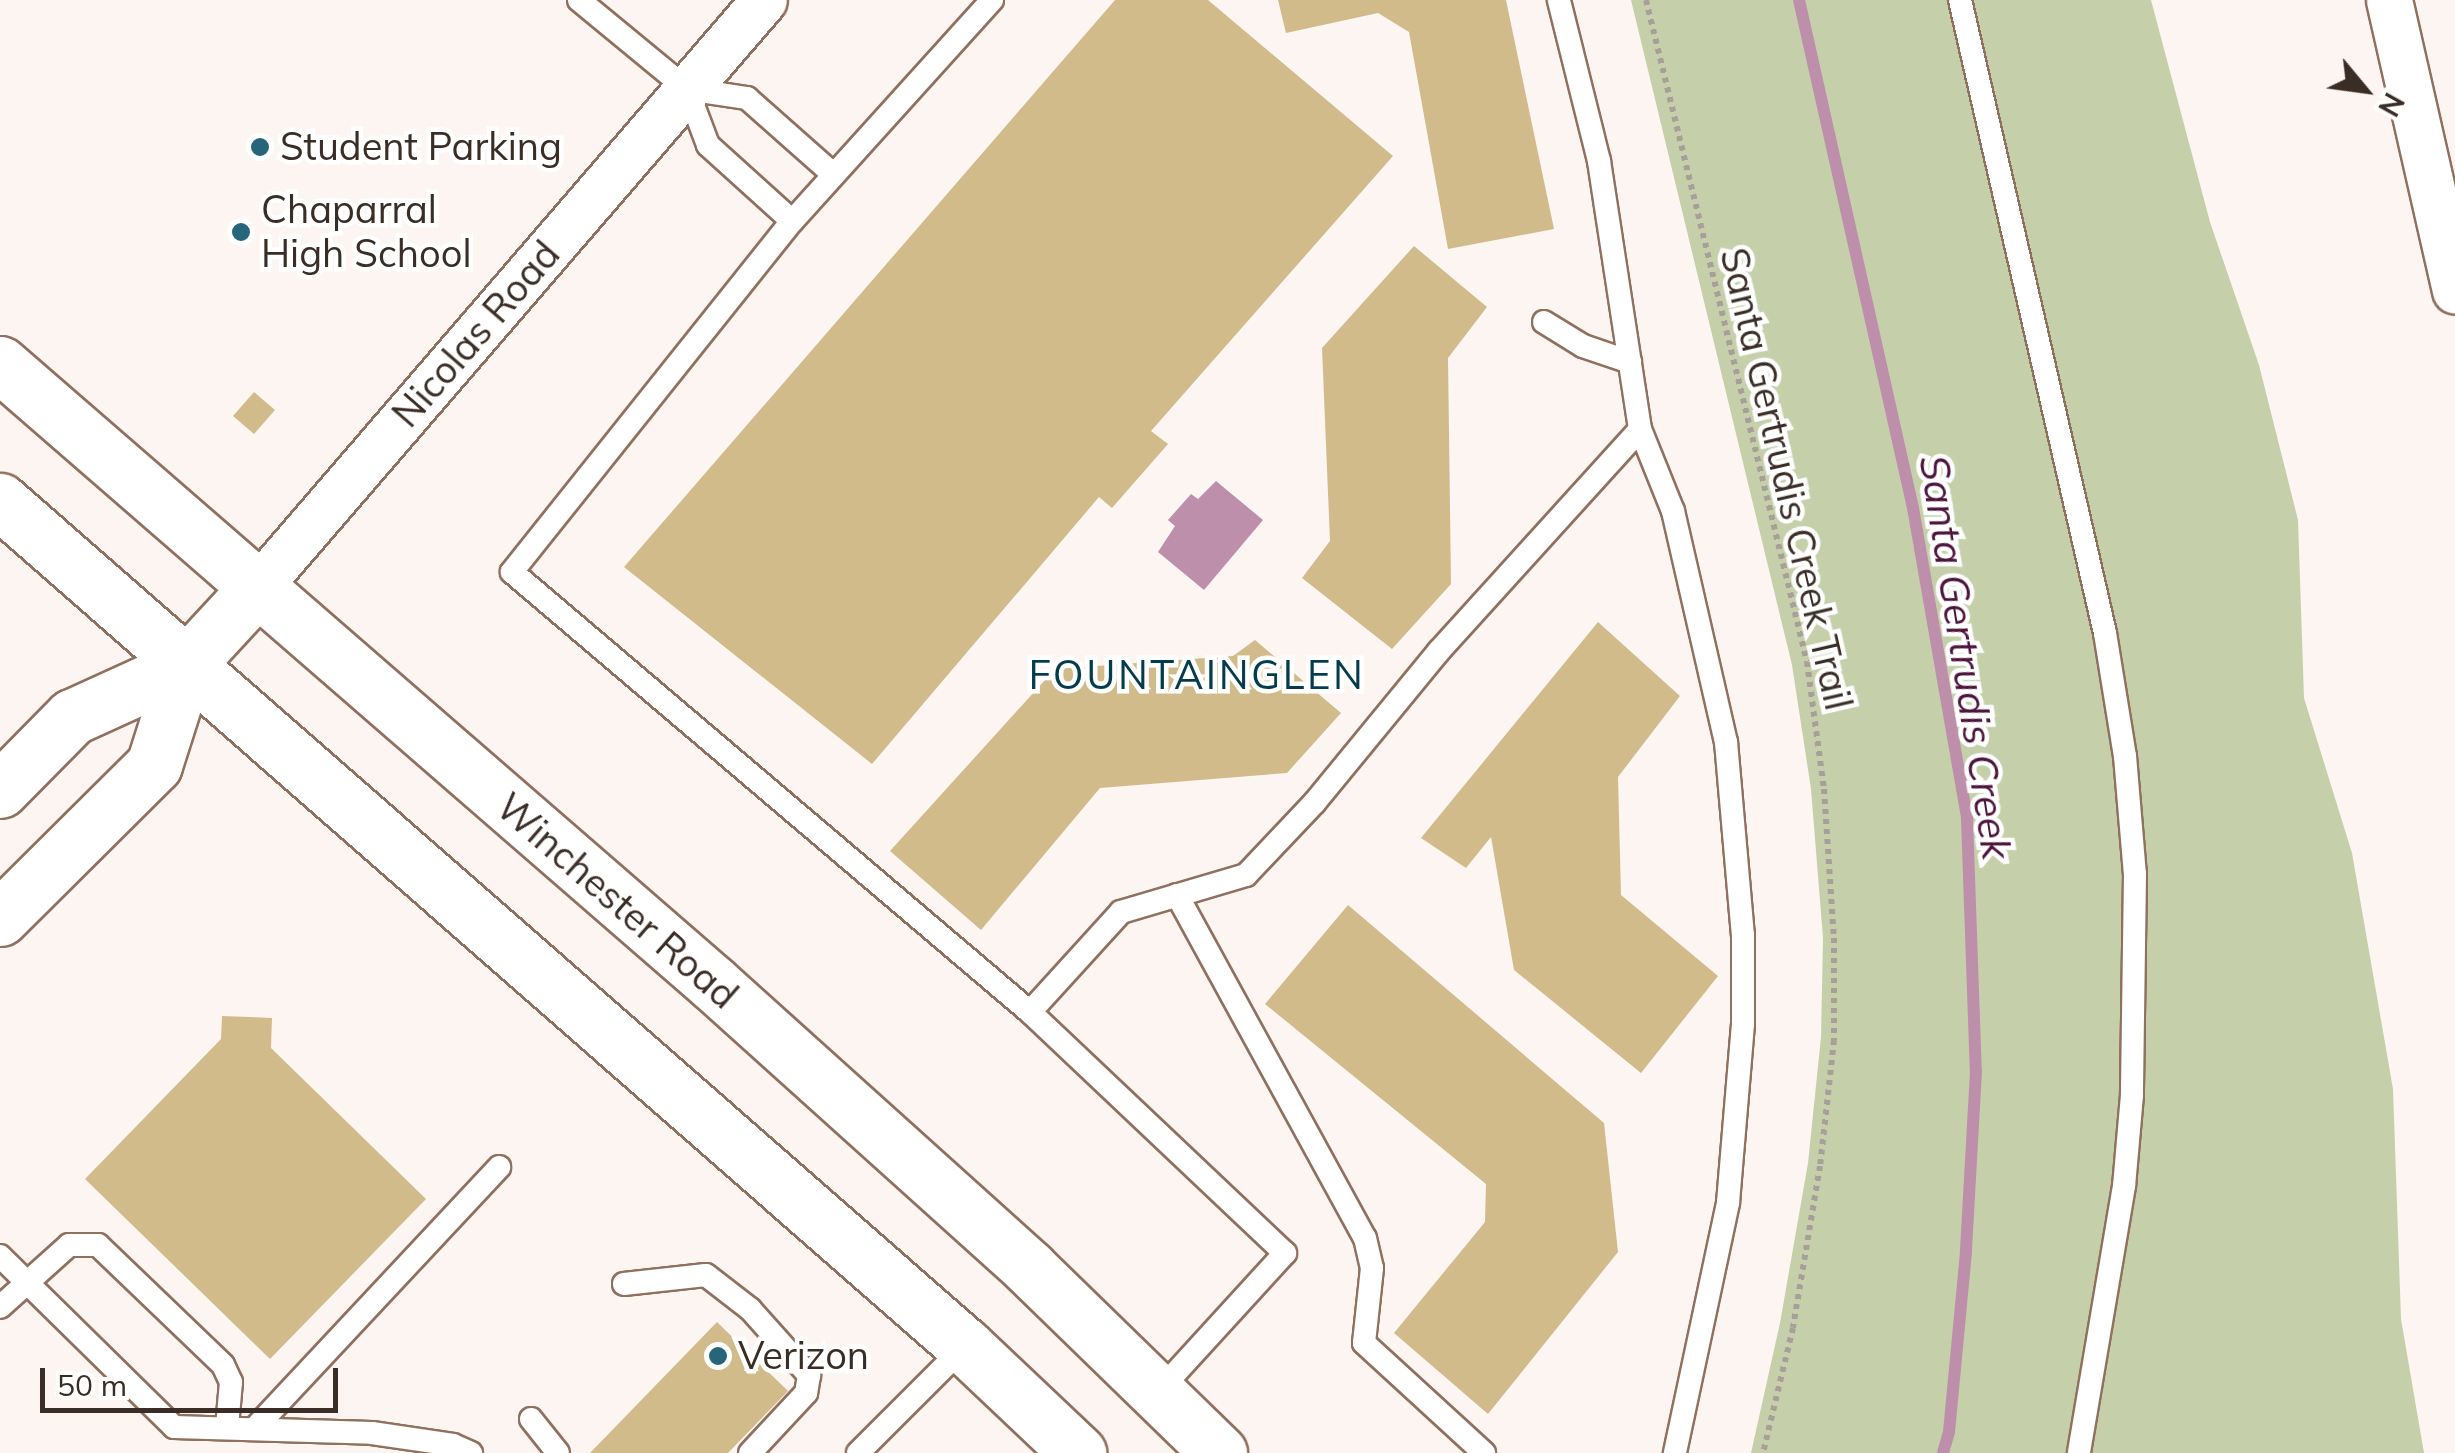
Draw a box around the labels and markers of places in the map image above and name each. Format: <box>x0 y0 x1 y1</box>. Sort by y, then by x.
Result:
place label: Student Parking <box>280 124 562 170</box>
marker: Student Parking <box>249 136 271 158</box>
place label: Chaparral High School <box>261 187 471 276</box>
marker: Chaparral High School <box>230 221 252 243</box>
place label: Verizon <box>738 1333 869 1379</box>
marker: Verizon <box>707 1345 729 1367</box>

